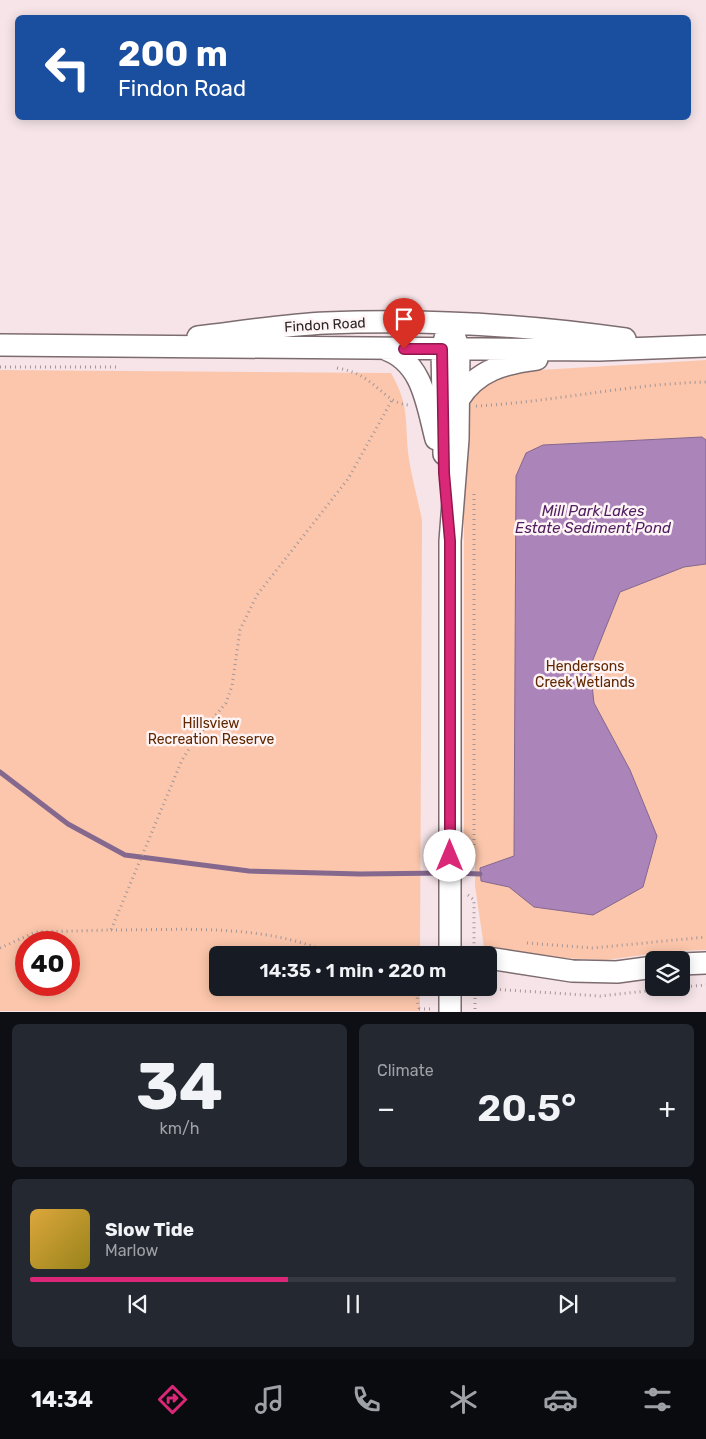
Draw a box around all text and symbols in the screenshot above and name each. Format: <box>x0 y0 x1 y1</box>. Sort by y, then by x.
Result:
text: 200 m <box>118 33 228 75</box>
icon: left <box>35 35 100 100</box>
text: Findon Road <box>118 75 246 102</box>
pin <box>383 298 425 349</box>
icon: arrive <box>390 305 418 333</box>
street label: Findon Road <box>284 314 366 336</box>
water label: Mill Park Lakes Estate Sediment Pond <box>515 502 672 537</box>
park label: Hendersons Creek Wetlands <box>535 658 635 691</box>
park label: Hillsview Recreation Reserve <box>148 715 275 748</box>
position arrow <box>423 829 475 881</box>
speed limit sign: 40 <box>15 931 80 996</box>
map controls <box>645 951 690 996</box>
button: layers <box>645 951 690 996</box>
text: 14:35 · 1 min · 220 m <box>260 959 446 982</box>
text: 34 <box>136 1048 223 1125</box>
text: Climate <box>377 1061 434 1080</box>
text: 20.5° <box>477 1085 576 1131</box>
text: − <box>377 1092 395 1125</box>
text: + <box>659 1092 676 1125</box>
text: km/h <box>160 1119 199 1138</box>
text: Slow Tide <box>105 1218 194 1241</box>
text: Marlow <box>105 1241 158 1260</box>
icon: previous <box>124 1290 152 1318</box>
icon: pause <box>339 1290 367 1318</box>
icon: next <box>554 1290 582 1318</box>
icon: directions <box>155 1382 190 1417</box>
icon: music <box>252 1382 287 1417</box>
icon: phone <box>349 1382 384 1417</box>
icon: climate <box>446 1382 481 1417</box>
icon: car <box>543 1382 578 1417</box>
icon: filters <box>640 1382 675 1417</box>
text: 14:34 <box>31 1386 93 1413</box>

